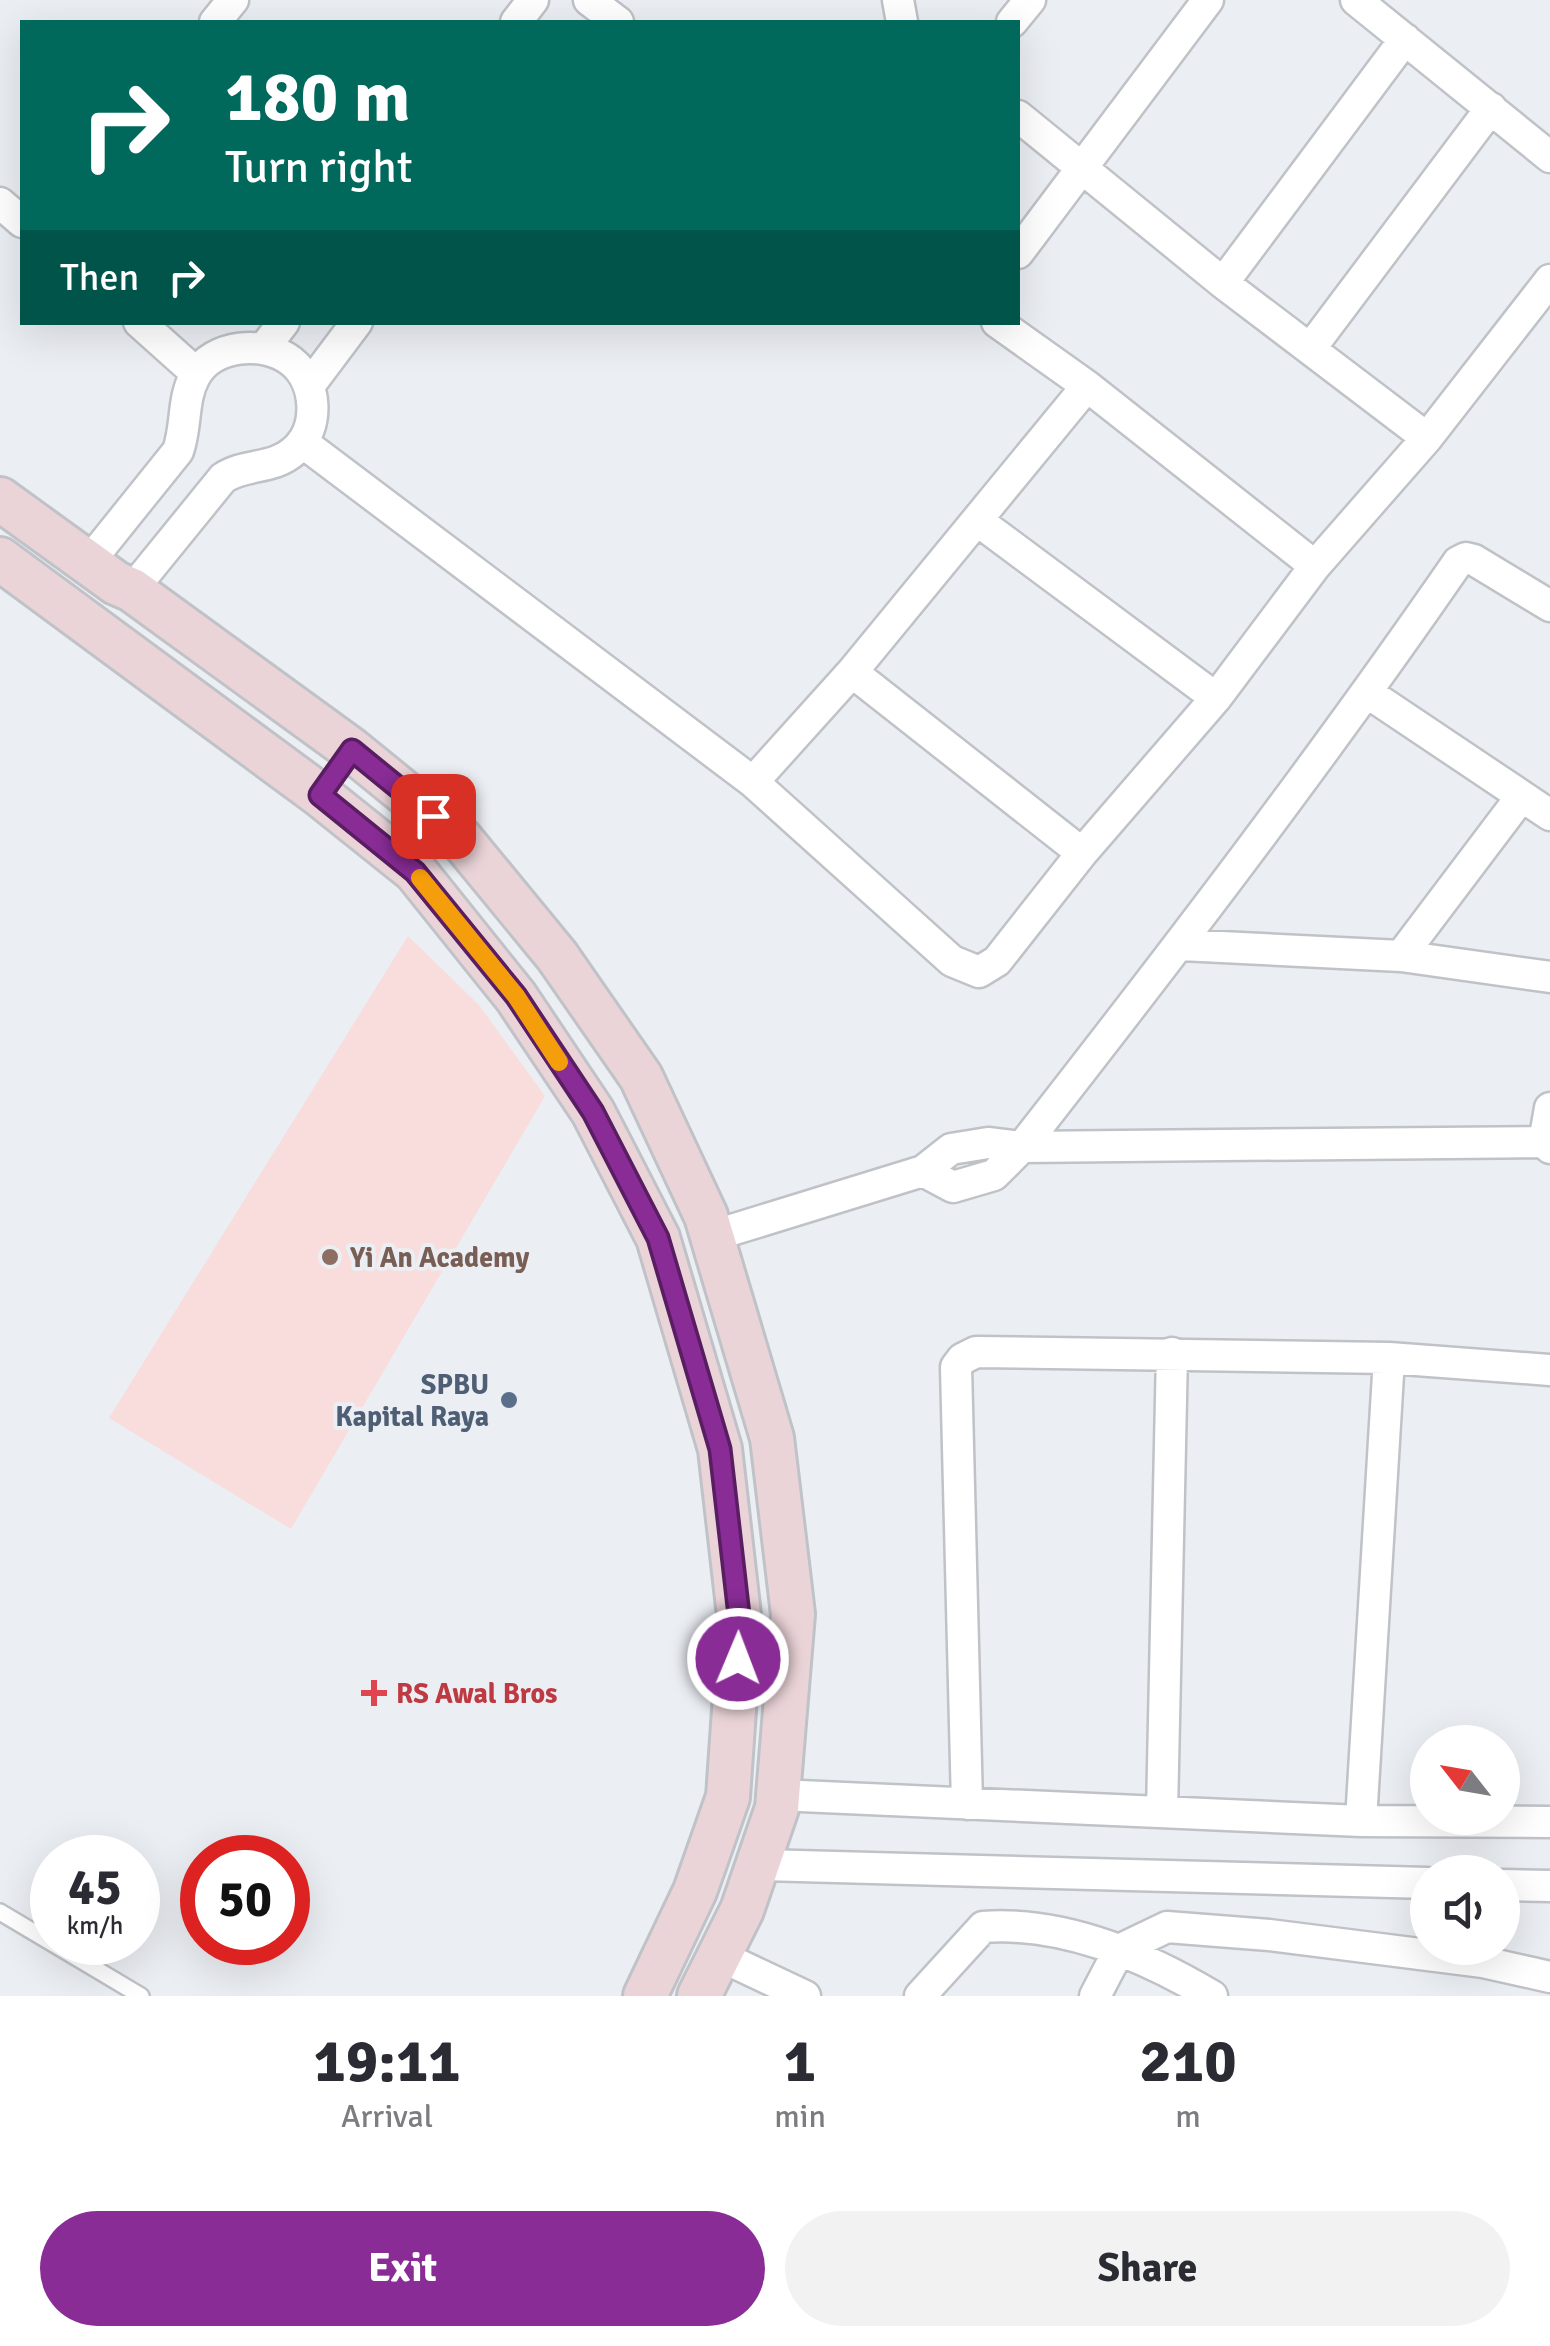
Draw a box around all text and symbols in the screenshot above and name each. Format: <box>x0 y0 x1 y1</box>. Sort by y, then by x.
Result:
text: 180 m <box>225 54 410 140</box>
icon: right <box>60 60 190 190</box>
text: Turn right <box>225 140 413 195</box>
icon: right <box>159 250 214 305</box>
text: Then <box>60 254 139 301</box>
pin <box>391 774 476 859</box>
icon: arrive <box>406 789 461 844</box>
place label: Yi An Academy <box>349 1241 529 1275</box>
marker: Yi An Academy <box>319 1246 341 1268</box>
place label: SPBU Kapital Raya <box>335 1368 489 1434</box>
marker: SPBU Kapital Raya <box>498 1389 520 1411</box>
position arrow <box>686 1607 790 1711</box>
place label: RS Awal Bros <box>396 1677 558 1711</box>
marker: RS Awal Bros <box>361 1680 387 1706</box>
north arrow <box>1410 1725 1520 1835</box>
map controls <box>1410 1725 1520 1965</box>
speed limit sign: 50 <box>180 1835 310 1965</box>
button: sound <box>1410 1855 1520 1965</box>
text: 45 <box>68 1857 122 1919</box>
text: km/h <box>67 1910 123 1941</box>
text: 19:11 <box>313 2025 461 2099</box>
text: 1 <box>784 2025 816 2099</box>
text: 210 <box>1139 2025 1237 2099</box>
text: Arrival <box>341 2097 433 2136</box>
text: min <box>774 2097 826 2136</box>
text: m <box>1175 2097 1201 2136</box>
button: Exit <box>40 2211 765 2326</box>
button: Share <box>785 2211 1510 2326</box>

